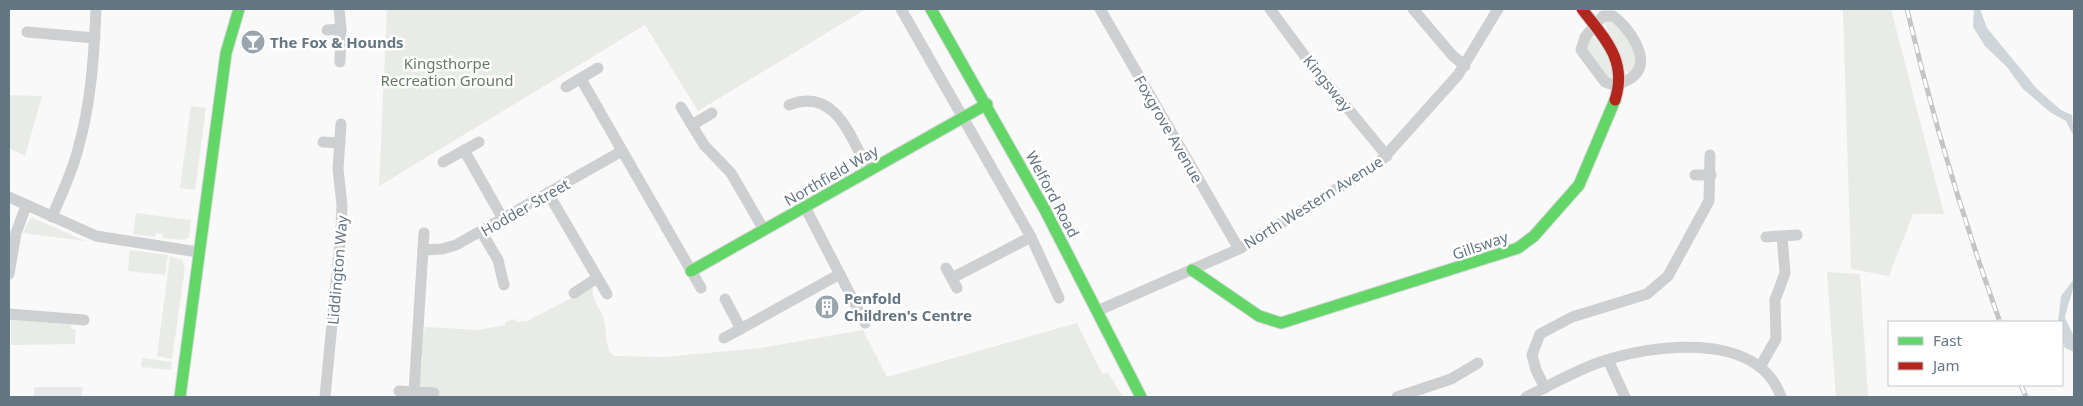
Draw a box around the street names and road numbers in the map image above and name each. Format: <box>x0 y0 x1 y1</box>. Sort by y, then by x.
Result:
street label: Kingsway <box>1299 51 1357 115</box>
street label: Foxgrove Avenue <box>1130 72 1208 186</box>
street label: Northfield Way <box>780 140 882 210</box>
street label: Welford Road <box>1022 147 1084 241</box>
street label: North Western Avenue <box>1240 151 1386 253</box>
street label: Hodder Street <box>477 173 573 240</box>
street label: Liddington Way <box>322 214 352 326</box>
street label: Gillsway <box>1450 226 1511 264</box>

